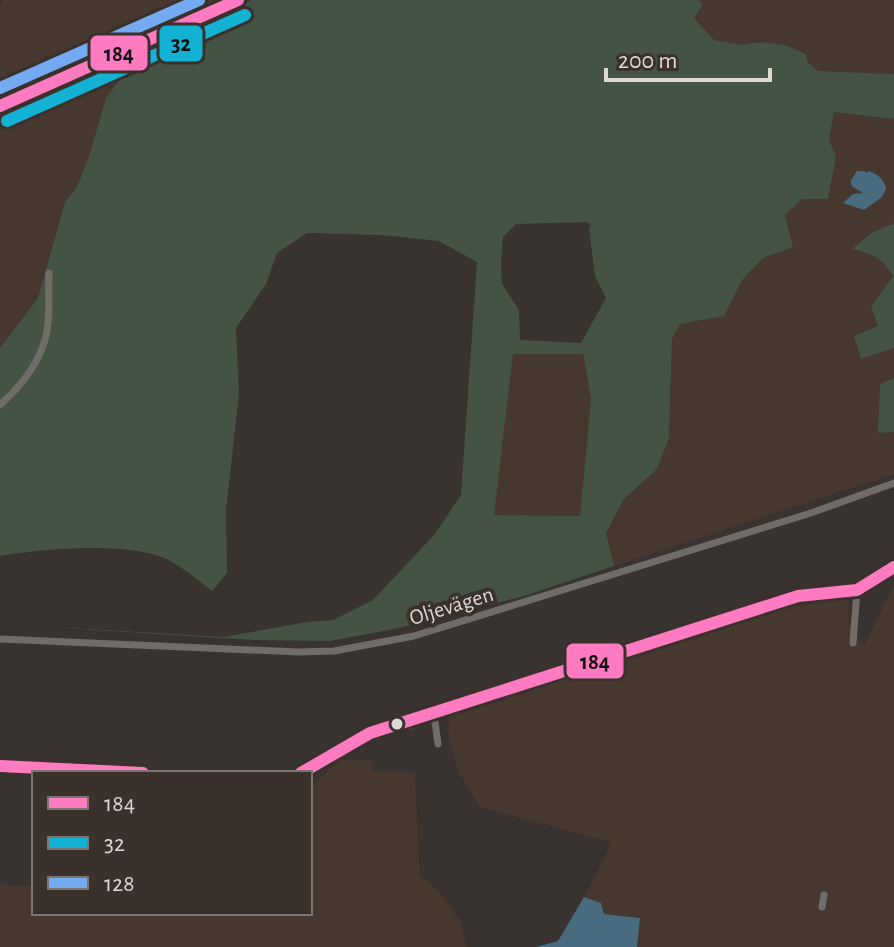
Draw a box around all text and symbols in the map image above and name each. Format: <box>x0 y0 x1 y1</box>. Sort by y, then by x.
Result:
line badge: 32 <box>158 24 204 63</box>
scale bar <box>606 32 770 82</box>
text: 32 <box>171 33 191 55</box>
line badge: 184 <box>89 34 149 72</box>
text: 184 <box>104 43 134 65</box>
text: 200 m <box>618 49 677 73</box>
street label: Oljevägen <box>407 583 496 629</box>
line badge: 184 <box>565 642 625 680</box>
text: 184 <box>580 651 610 673</box>
unlabelled marker <box>389 716 405 732</box>
legend <box>32 771 312 915</box>
text: 184 <box>104 792 135 816</box>
text: 32 <box>104 832 125 856</box>
text: 128 <box>104 872 135 896</box>

